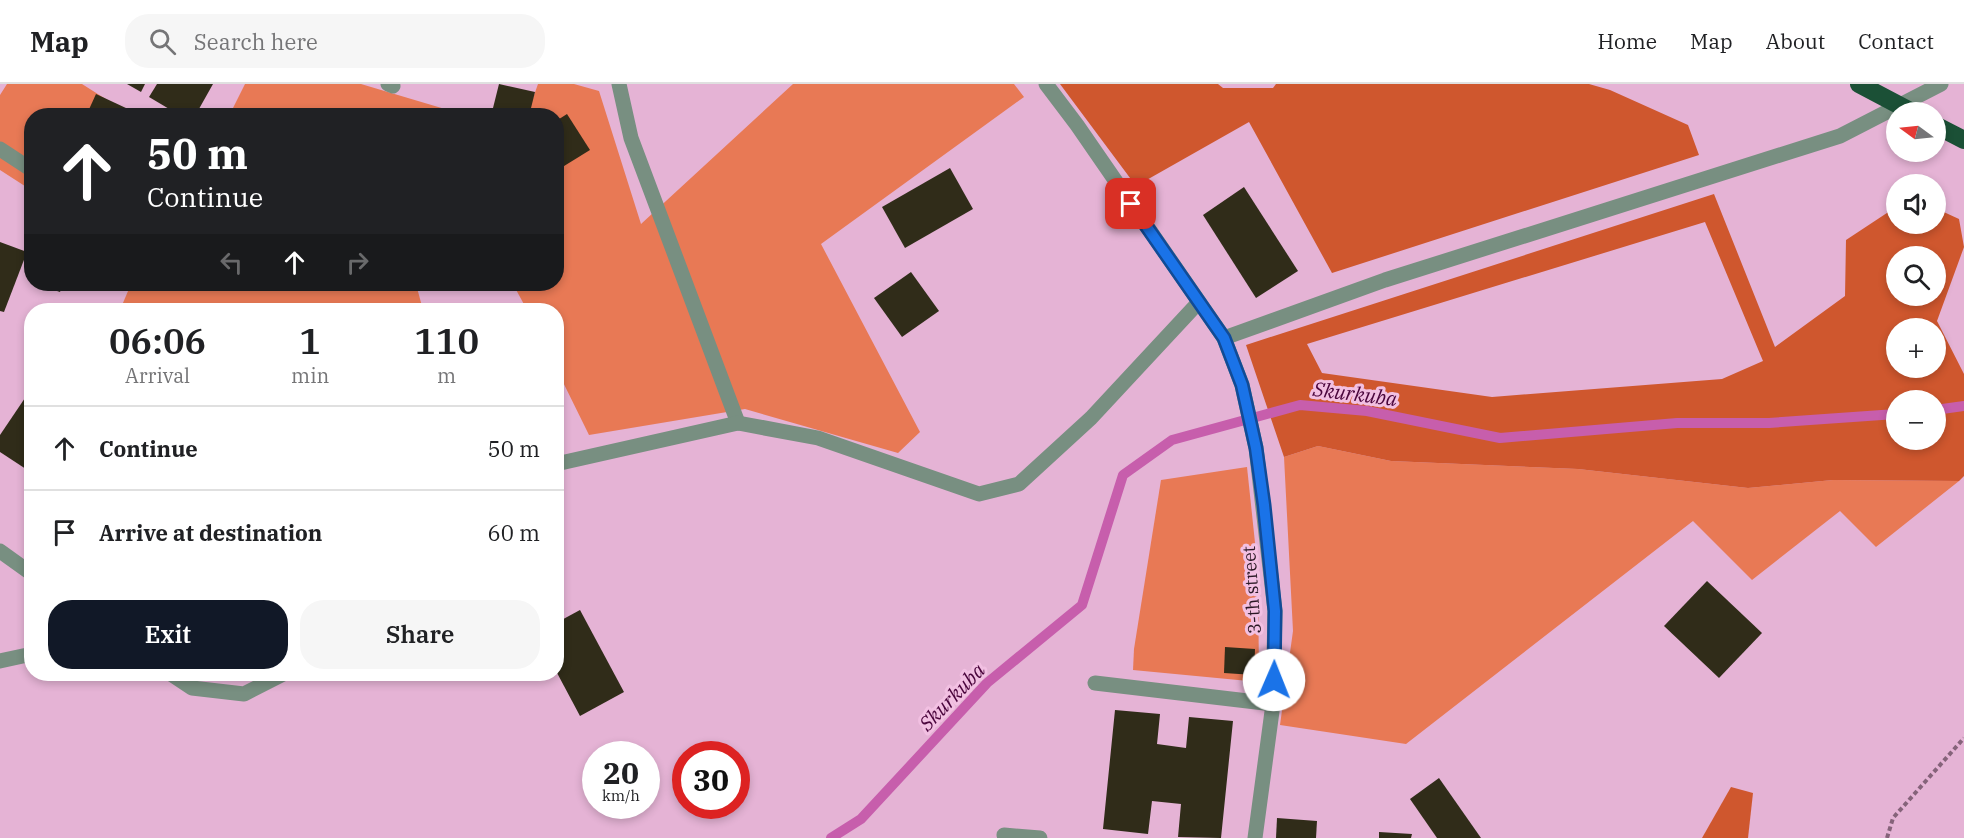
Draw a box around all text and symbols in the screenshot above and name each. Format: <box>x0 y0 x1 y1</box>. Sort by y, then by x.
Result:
search box <box>125 14 545 68</box>
text: Map <box>30 23 89 60</box>
icon: search <box>146 25 179 58</box>
text: Search here <box>194 27 318 56</box>
text: Home <box>1597 27 1657 55</box>
text: Map <box>1690 27 1733 55</box>
text: About <box>1766 27 1825 55</box>
text: Contact <box>1858 27 1934 55</box>
north arrow <box>1886 102 1946 162</box>
map controls <box>1886 102 1946 450</box>
text: 50 m <box>147 126 248 181</box>
icon: ahead <box>48 132 126 210</box>
button: sound <box>1886 174 1946 234</box>
pin <box>1105 178 1156 229</box>
text: Continue <box>147 179 263 214</box>
icon: arrive <box>1114 187 1147 220</box>
icon: left <box>215 246 248 279</box>
icon: ahead <box>278 246 311 279</box>
icon: right <box>341 246 374 279</box>
button: search <box>1886 246 1946 306</box>
text: 06:06 <box>109 317 206 364</box>
text: 1 <box>299 317 321 364</box>
text: 110 <box>414 317 479 364</box>
button: + <box>1886 318 1946 378</box>
text: Arrival <box>125 362 190 389</box>
text: min <box>291 362 329 389</box>
text: m <box>437 362 456 389</box>
water label: Skurkuba <box>1311 375 1399 412</box>
button: − <box>1886 390 1946 450</box>
icon: ahead <box>48 432 81 465</box>
text: Continue <box>99 434 198 463</box>
text: 50 m <box>488 434 540 463</box>
icon: arrive <box>48 516 81 549</box>
text: Arrive at destination <box>99 518 322 547</box>
text: 60 m <box>488 518 540 547</box>
street label: 3-th street <box>1237 545 1266 635</box>
button: Exit <box>48 600 288 669</box>
button: Share <box>300 600 540 669</box>
position arrow <box>1242 648 1306 712</box>
water label: Skurkuba <box>912 657 991 737</box>
speed limit sign: 30 <box>672 741 750 819</box>
text: 20 <box>603 753 639 792</box>
text: km/h <box>602 786 640 805</box>

